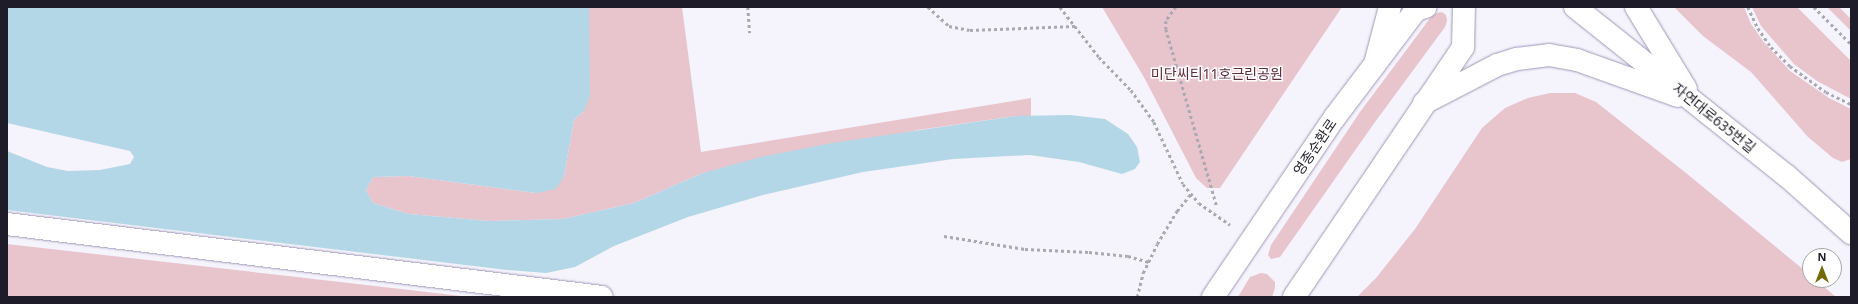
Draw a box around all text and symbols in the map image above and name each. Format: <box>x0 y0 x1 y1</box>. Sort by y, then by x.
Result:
park label: 미단씨티11호근린공원 <box>1151 66 1283 82</box>
street label: 자연대로635번길 <box>1669 80 1759 156</box>
street label: 영종순환로 <box>1290 116 1340 178</box>
north arrow <box>1802 248 1842 288</box>
text: N <box>1818 249 1826 264</box>

